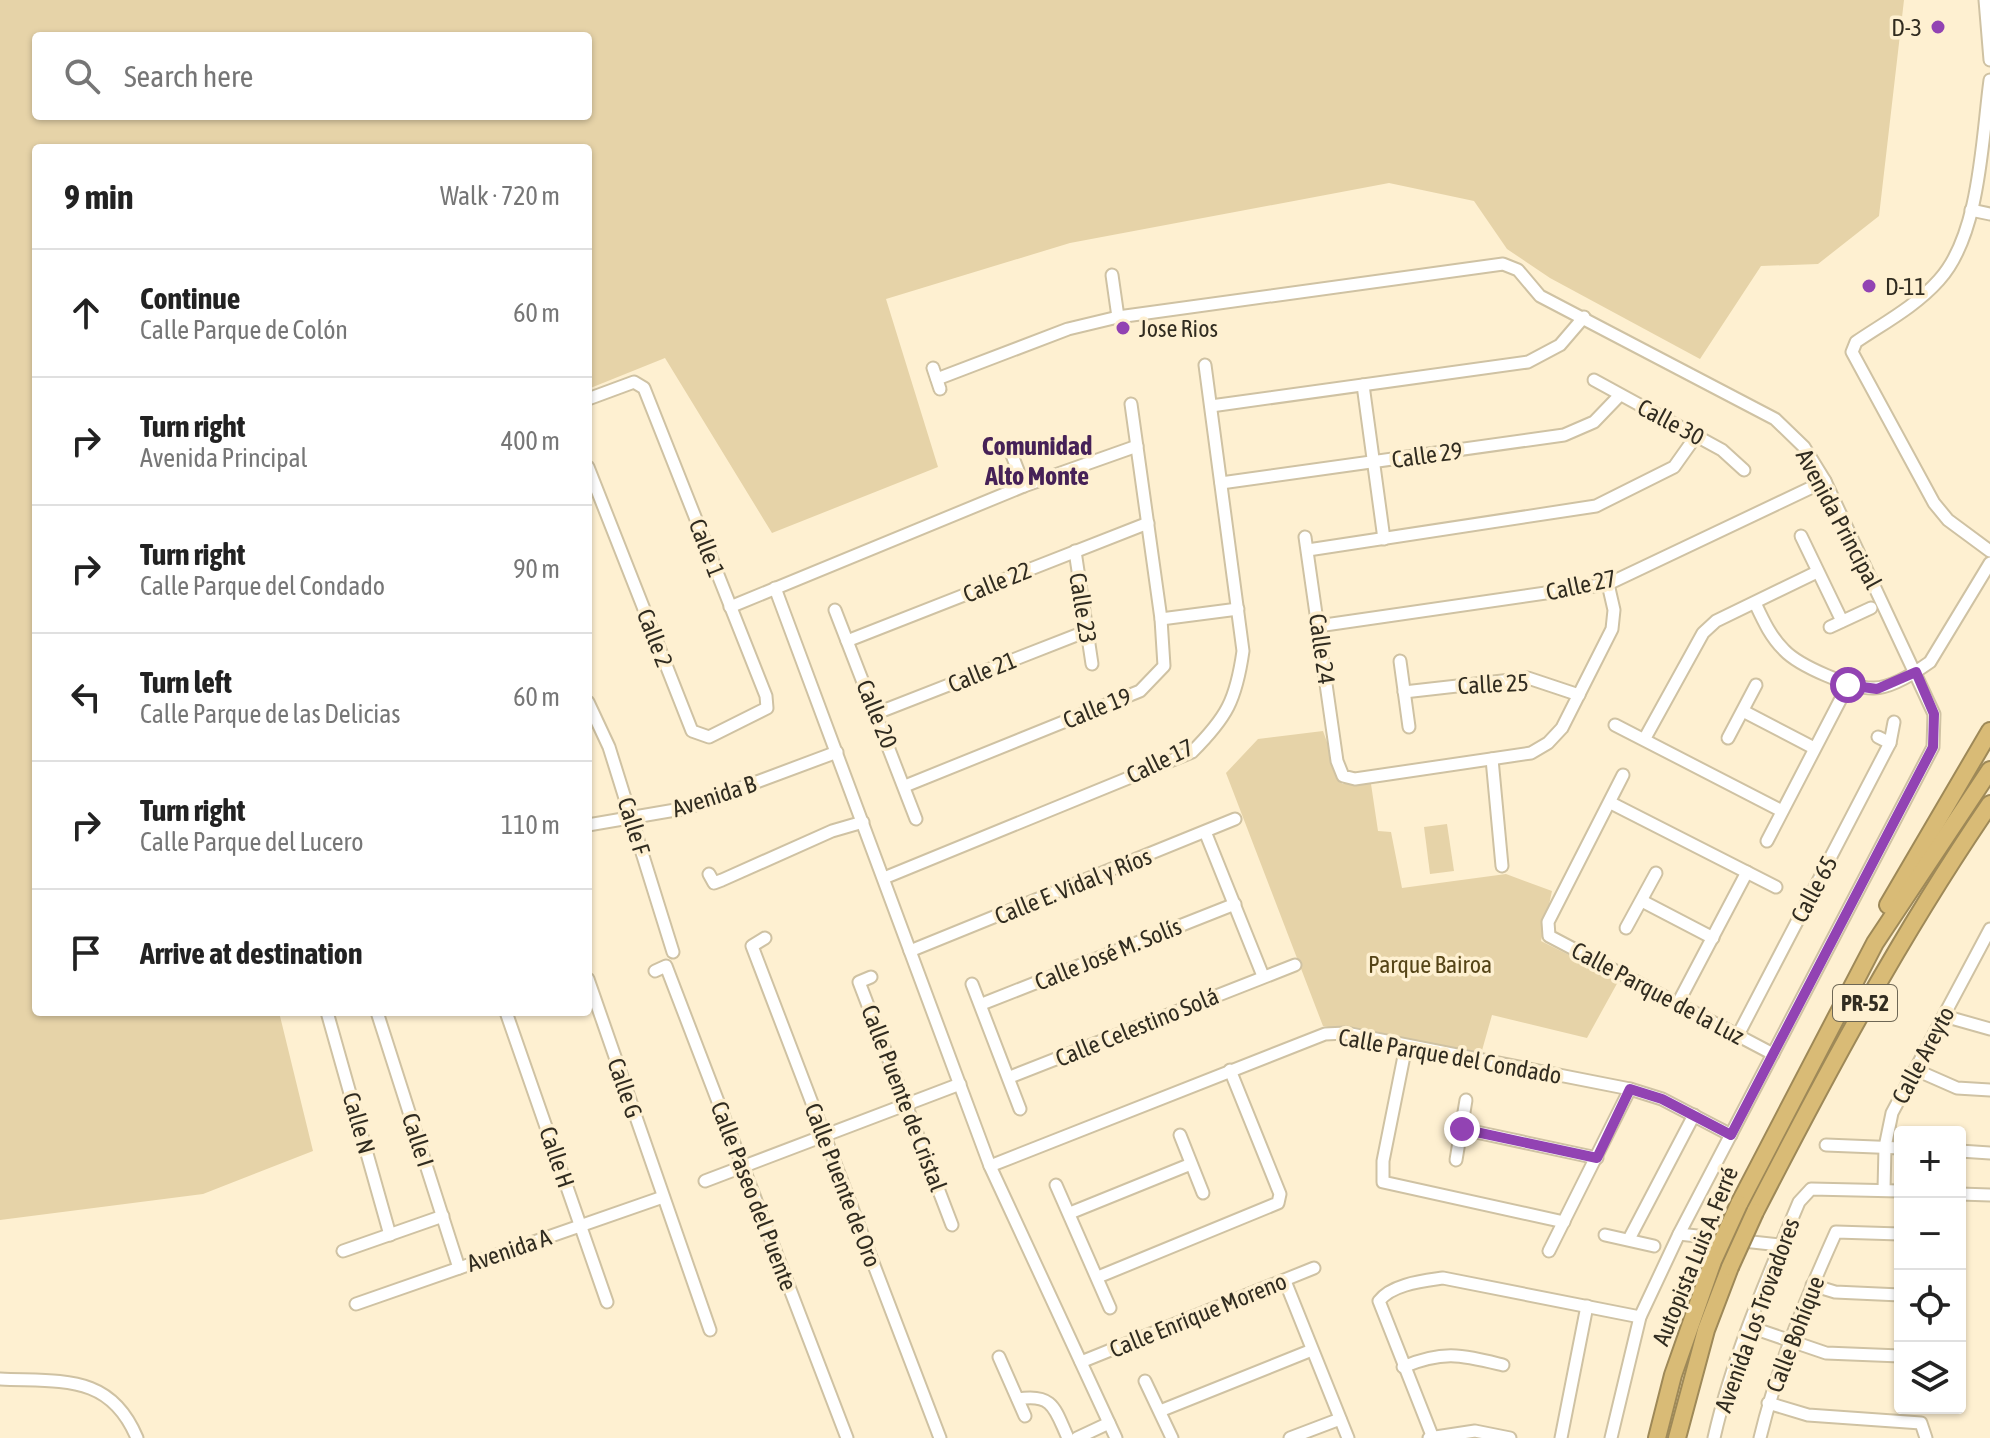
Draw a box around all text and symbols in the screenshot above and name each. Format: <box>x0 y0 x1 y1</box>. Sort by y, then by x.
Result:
place label: D-3 <box>1891 14 1922 41</box>
marker: D-3 <box>1929 18 1947 36</box>
search box <box>32 32 592 120</box>
icon: search <box>60 54 104 98</box>
text: Search here <box>124 59 253 93</box>
text: 9 min <box>64 177 133 216</box>
text: Walk · 720 m <box>440 181 560 211</box>
place label: D-11 <box>1885 273 1926 300</box>
marker: D-11 <box>1860 277 1878 295</box>
text: Continue <box>140 281 240 315</box>
icon: ahead <box>64 291 108 335</box>
text: 60 m <box>513 298 560 328</box>
text: Calle Parque de Colón <box>140 315 348 345</box>
place label: Jose Rios <box>1139 315 1218 342</box>
marker: Jose Rios <box>1114 319 1132 337</box>
street label: Calle 30 <box>1633 393 1709 451</box>
text: Turn right <box>140 409 246 443</box>
icon: right <box>64 419 108 463</box>
text: 400 m <box>501 426 560 456</box>
district label: Comunidad Alto Monte <box>982 431 1092 491</box>
street label: Calle 29 <box>1390 437 1464 473</box>
text: Avenida Principal <box>140 443 307 473</box>
street label: Avenida Principal <box>1791 444 1888 594</box>
street label: Calle 1 <box>684 515 730 581</box>
text: Turn right <box>140 537 246 571</box>
icon: right <box>64 547 108 591</box>
text: 90 m <box>513 554 560 584</box>
street label: Calle 22 <box>959 556 1035 608</box>
street label: Calle 27 <box>1543 564 1619 606</box>
text: Calle Parque del Condado <box>140 571 385 601</box>
street label: Calle 23 <box>1064 571 1102 645</box>
street label: Calle 2 <box>632 605 678 671</box>
street label: Calle 24 <box>1304 612 1340 686</box>
street label: Calle 21 <box>944 646 1020 698</box>
text: Turn left <box>140 665 232 699</box>
route start <box>1830 667 1866 703</box>
street label: Calle 25 <box>1457 669 1529 699</box>
icon: left <box>64 675 108 719</box>
street label: Calle 20 <box>851 676 903 752</box>
text: 60 m <box>513 682 560 712</box>
street label: Calle 19 <box>1059 682 1135 734</box>
text: Calle Parque de las Delicias <box>140 699 400 729</box>
street label: Calle 17 <box>1122 733 1198 789</box>
street label: Avenida B <box>669 770 760 822</box>
text: Turn right <box>140 793 246 827</box>
street label: Calle F <box>613 794 656 858</box>
icon: right <box>64 803 108 847</box>
text: 110 m <box>501 810 560 840</box>
text: Calle Parque del Lucero <box>140 827 363 857</box>
street label: Calle E. Vidal y Ríos <box>991 842 1155 930</box>
street label: Calle 65 <box>1785 851 1843 927</box>
street label: Calle José M. Solís <box>1031 912 1185 996</box>
icon: arrive <box>64 931 108 975</box>
text: Arrive at destination <box>140 936 362 970</box>
street label: Calle Parque de la Luz <box>1567 936 1749 1050</box>
park label: Parque Bairoa <box>1368 951 1492 978</box>
street label: Calle Celestino Solá <box>1052 982 1222 1072</box>
road number: PR-52 <box>1833 985 1897 1021</box>
street label: Calle Puente de Cristal <box>856 1001 952 1195</box>
street label: Calle Areyto <box>1886 1002 1960 1108</box>
street label: Calle Parque del Condado <box>1336 1023 1564 1089</box>
street label: Calle G <box>602 1055 648 1121</box>
street label: Calle N <box>337 1089 381 1157</box>
street label: Calle Paseo del Puente <box>706 1098 802 1294</box>
street label: Calle Puente de Oro <box>799 1099 887 1271</box>
street label: Calle I <box>397 1110 439 1170</box>
route end <box>1444 1111 1480 1147</box>
street label: Calle H <box>534 1123 580 1191</box>
map controls <box>1894 1126 1966 1414</box>
button: + <box>1894 1126 1966 1198</box>
street label: Autopista Luis A. Ferré <box>1647 1163 1743 1349</box>
button: − <box>1894 1198 1966 1270</box>
street label: Avenida Los Trovadores <box>1709 1214 1805 1416</box>
street label: Avenida A <box>463 1223 555 1277</box>
street label: Calle Enrique Moreno <box>1106 1267 1290 1363</box>
button: locate <box>1894 1270 1966 1342</box>
street label: Calle Bohíque <box>1760 1272 1830 1396</box>
button: layers <box>1894 1342 1966 1414</box>

